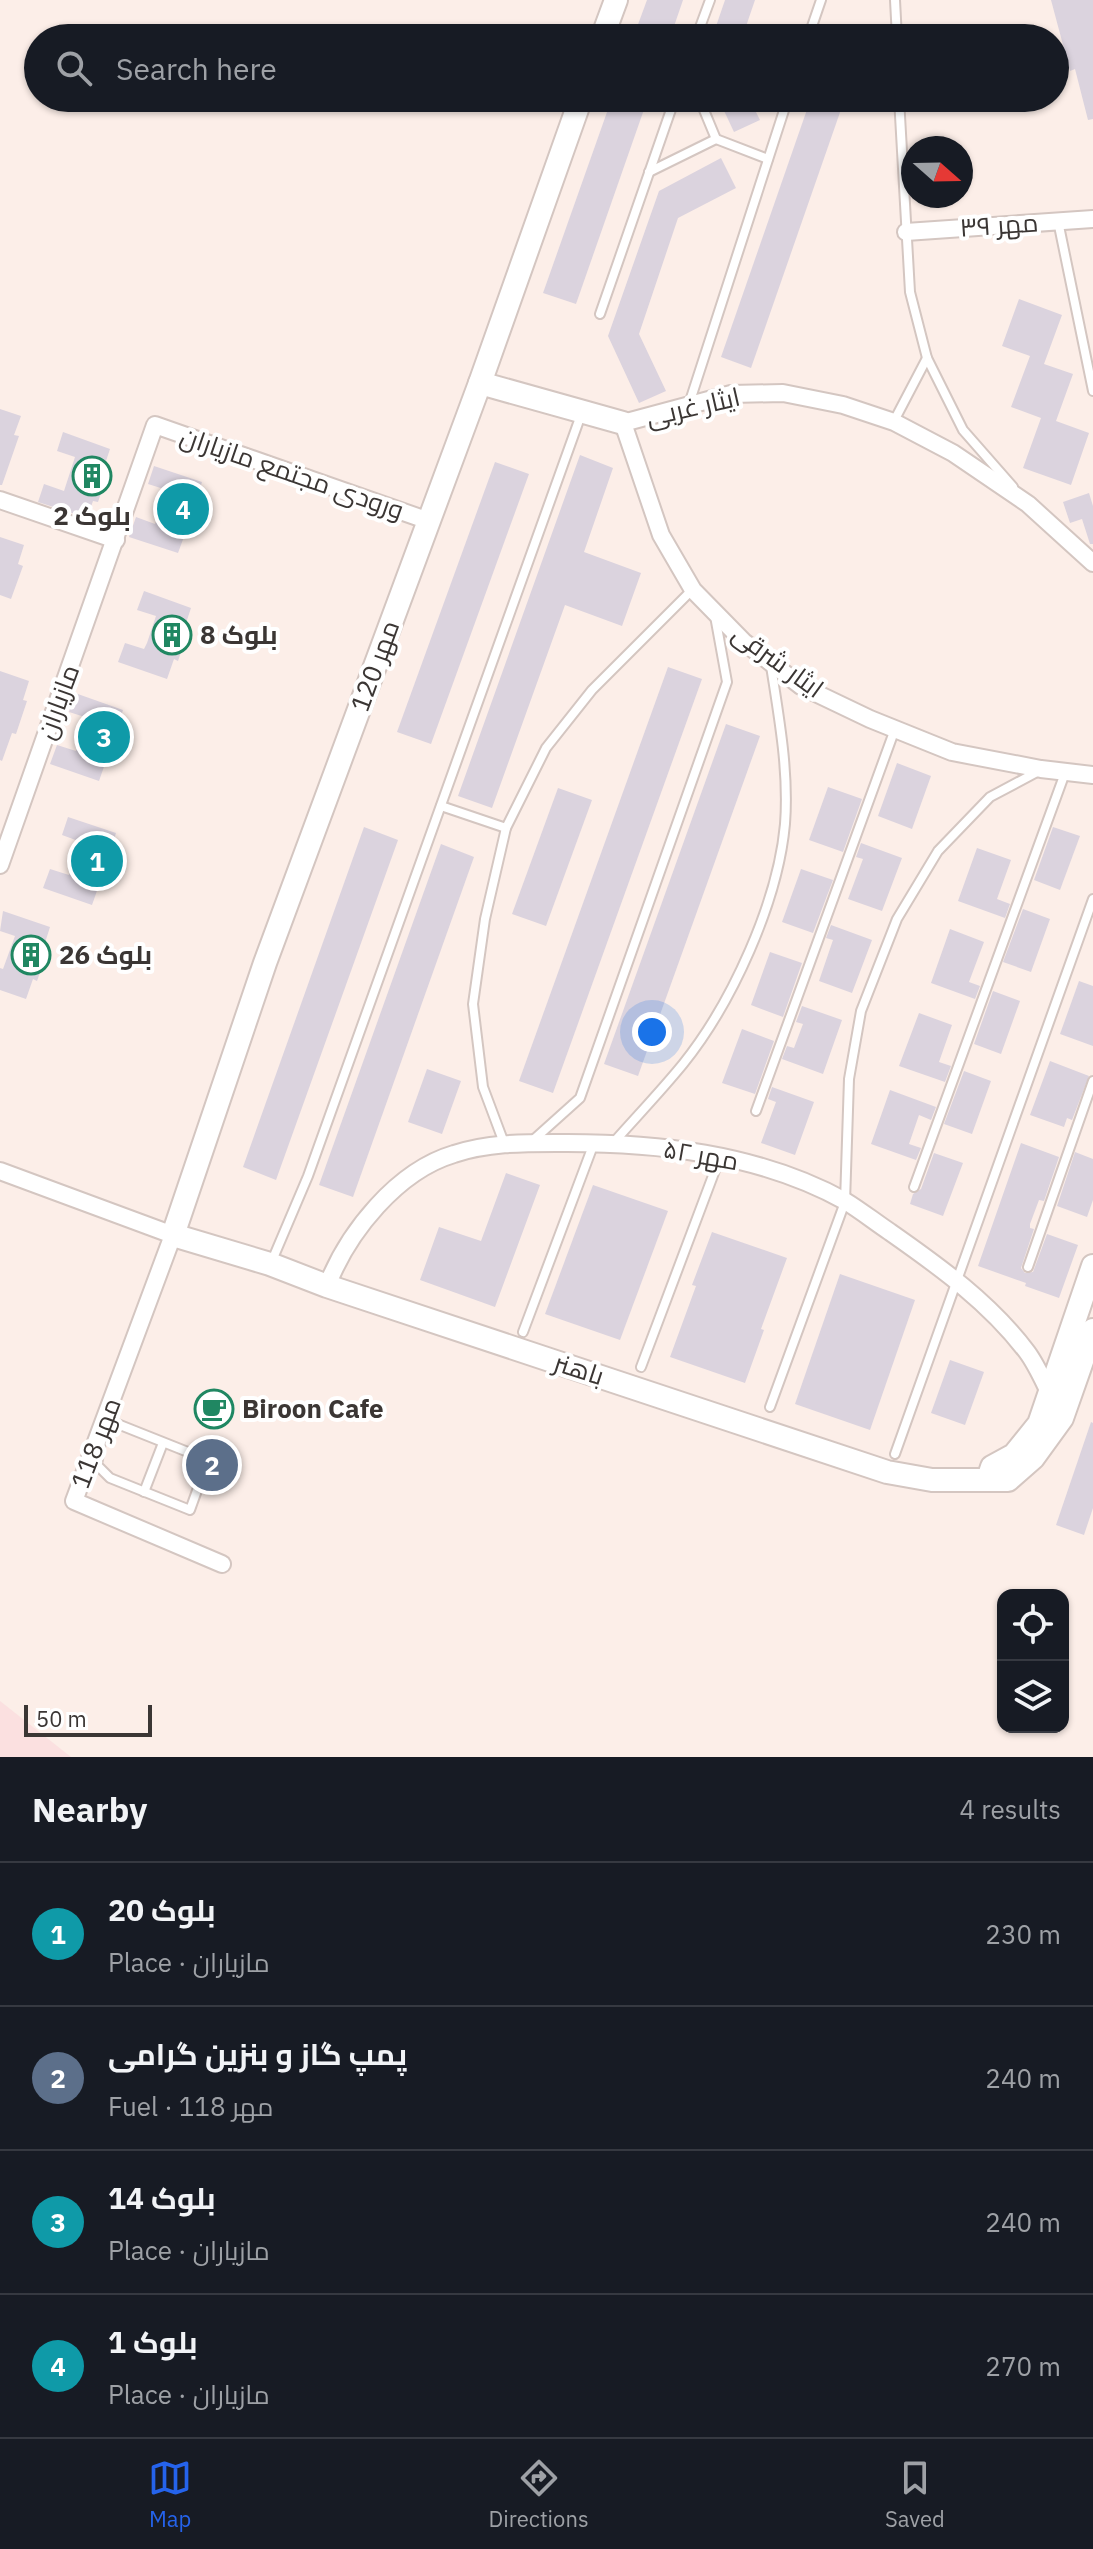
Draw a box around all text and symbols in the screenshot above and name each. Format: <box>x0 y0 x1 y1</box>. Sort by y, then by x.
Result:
search box <box>24 24 1069 112</box>
icon: search <box>52 46 96 90</box>
text: Search here <box>116 49 277 88</box>
north arrow <box>901 136 973 208</box>
street label: مهر ۳۹ <box>958 204 1039 244</box>
street label: ایثار غربی <box>643 379 743 433</box>
street label: ورودی مجتمع مازیاران <box>176 418 409 527</box>
building icon: بلوک 2 <box>71 455 113 497</box>
pin: 4 <box>157 479 209 539</box>
place label: بلوک 2 <box>53 498 131 532</box>
building icon: بلوک 8 <box>151 614 193 656</box>
street label: مهر 120 <box>342 615 406 716</box>
street label: ایثار شرقی <box>726 616 831 705</box>
place label: بلوک 8 <box>200 617 278 651</box>
street label: مازیاران <box>28 660 86 744</box>
pin: 3 <box>78 707 130 767</box>
pin: 1 <box>71 831 123 891</box>
building icon: بلوک 26 <box>10 934 52 976</box>
place label: بلوک 26 <box>59 937 152 971</box>
your location <box>632 1012 672 1052</box>
street label: مهر ۵۲ <box>661 1131 741 1177</box>
street label: باهنر <box>548 1343 609 1392</box>
cafe icon: Biroon Cafe <box>193 1388 235 1430</box>
place label: Biroon Cafe <box>242 1391 384 1425</box>
street label: مهر 118 <box>62 1392 128 1493</box>
pin: 2 <box>186 1435 238 1495</box>
map controls <box>997 1589 1069 1733</box>
button: locate <box>997 1589 1069 1661</box>
button: layers <box>997 1661 1069 1733</box>
scale bar <box>24 1701 152 1737</box>
text: 50 m <box>36 1704 87 1733</box>
text: Nearby <box>32 1787 147 1831</box>
text: 4 results <box>959 1792 1061 1826</box>
text: بلوک 20 <box>108 1890 216 1929</box>
text: 1 <box>50 1917 66 1951</box>
text: 230 m <box>985 1917 1061 1951</box>
text: Place · مازیاران <box>108 1945 270 1979</box>
text: پمپ گاز و بنزین گرامی <box>108 2034 407 2073</box>
text: 2 <box>50 2061 66 2095</box>
text: 240 m <box>985 2061 1061 2095</box>
text: Fuel · مهر 118 <box>108 2089 273 2123</box>
text: بلوک 14 <box>108 2178 216 2217</box>
text: 3 <box>50 2205 66 2239</box>
text: 240 m <box>985 2205 1061 2239</box>
text: Place · مازیاران <box>108 2233 270 2267</box>
text: بلوک 1 <box>108 2322 198 2361</box>
text: 4 <box>50 2349 66 2383</box>
text: 270 m <box>985 2349 1061 2383</box>
text: Place · مازیاران <box>108 2377 270 2411</box>
tab: Map <box>148 2456 192 2533</box>
tab: Directions <box>489 2456 589 2533</box>
tab: Saved <box>885 2456 945 2533</box>

